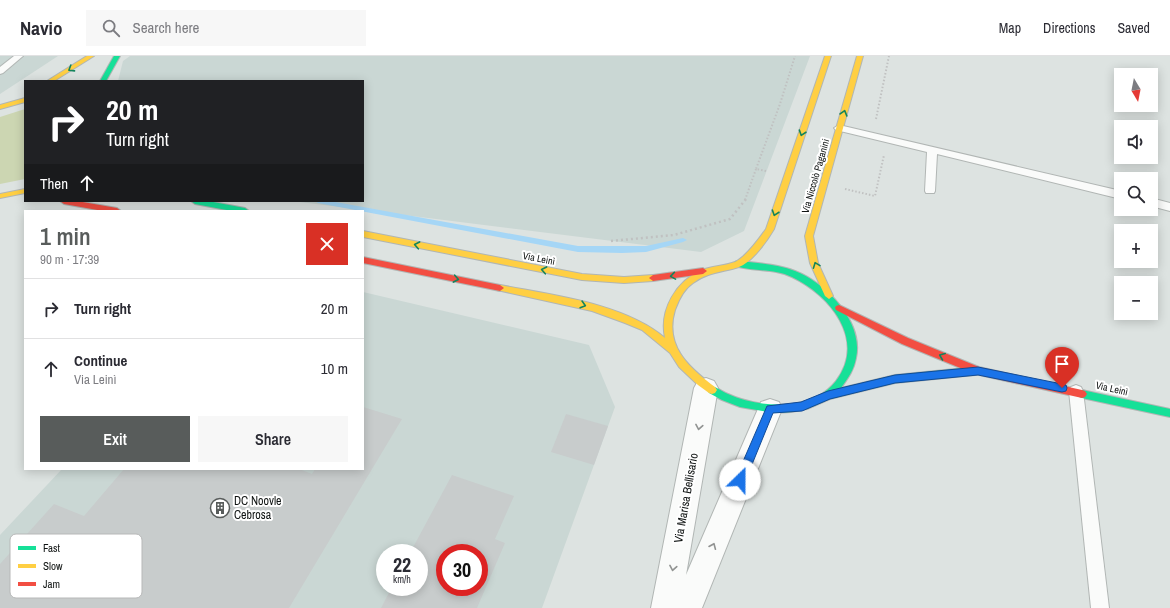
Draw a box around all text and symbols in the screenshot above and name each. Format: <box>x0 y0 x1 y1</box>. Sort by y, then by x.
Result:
search box <box>86 10 366 46</box>
text: Navio <box>20 15 62 41</box>
icon: search <box>100 17 122 39</box>
text: Search here <box>132 17 199 38</box>
text: Map <box>999 19 1021 37</box>
text: Directions <box>1043 19 1095 37</box>
text: Saved <box>1117 19 1150 37</box>
one-way arrow <box>68 64 75 71</box>
north arrow <box>1114 68 1158 112</box>
map controls <box>1114 68 1158 320</box>
text: 20 m <box>106 91 158 129</box>
icon: right <box>40 96 92 148</box>
one-way arrow <box>839 110 848 117</box>
button: sound <box>1114 120 1158 164</box>
text: Turn right <box>106 127 169 152</box>
one-way arrow <box>799 129 807 136</box>
street label: Via Niccolò Paganini <box>799 137 832 215</box>
icon: ahead <box>76 172 98 194</box>
button: search <box>1114 172 1158 216</box>
text: Then <box>40 173 68 194</box>
one-way arrow <box>772 210 780 217</box>
text: 1 min <box>40 220 91 252</box>
button: close <box>306 223 348 265</box>
button: + <box>1114 224 1158 268</box>
one-way arrow <box>413 241 420 249</box>
street label: Via Leinì <box>522 249 556 268</box>
text: 90 m · 17:39 <box>40 251 99 268</box>
one-way arrow <box>812 262 820 269</box>
one-way arrow <box>541 266 547 275</box>
one-way arrow <box>670 271 676 280</box>
one-way arrow <box>453 275 459 283</box>
button: − <box>1114 276 1158 320</box>
icon: right <box>40 298 62 320</box>
text: Turn right <box>74 298 131 319</box>
text: 20 m <box>321 298 348 319</box>
one-way arrow <box>580 300 587 309</box>
pin <box>1045 347 1079 388</box>
text: Continue <box>74 350 127 371</box>
one-way arrow <box>939 353 946 361</box>
icon: arrive <box>1051 353 1073 375</box>
icon: ahead <box>40 358 62 380</box>
text: 10 m <box>321 358 348 379</box>
text: Via Leinì <box>74 371 117 388</box>
street label: Via Leinì <box>1094 378 1129 398</box>
button: Exit <box>40 416 190 462</box>
button: Share <box>198 416 348 462</box>
one-way arrow <box>695 424 704 430</box>
street label: Via Marisa Bellisario <box>670 452 702 544</box>
position arrow <box>719 459 761 501</box>
place label: DC Noovle Cebrosa <box>234 493 282 523</box>
building icon: DC Noovle Cebrosa <box>209 497 231 519</box>
legend <box>10 534 142 598</box>
text: Fast <box>43 541 61 555</box>
one-way arrow <box>708 543 716 551</box>
speed limit sign: 30 <box>436 544 488 596</box>
text: 22 <box>393 551 411 578</box>
text: Slow <box>43 559 63 573</box>
one-way arrow <box>669 565 678 572</box>
text: km/h <box>393 573 411 586</box>
text: Jam <box>43 577 60 591</box>

